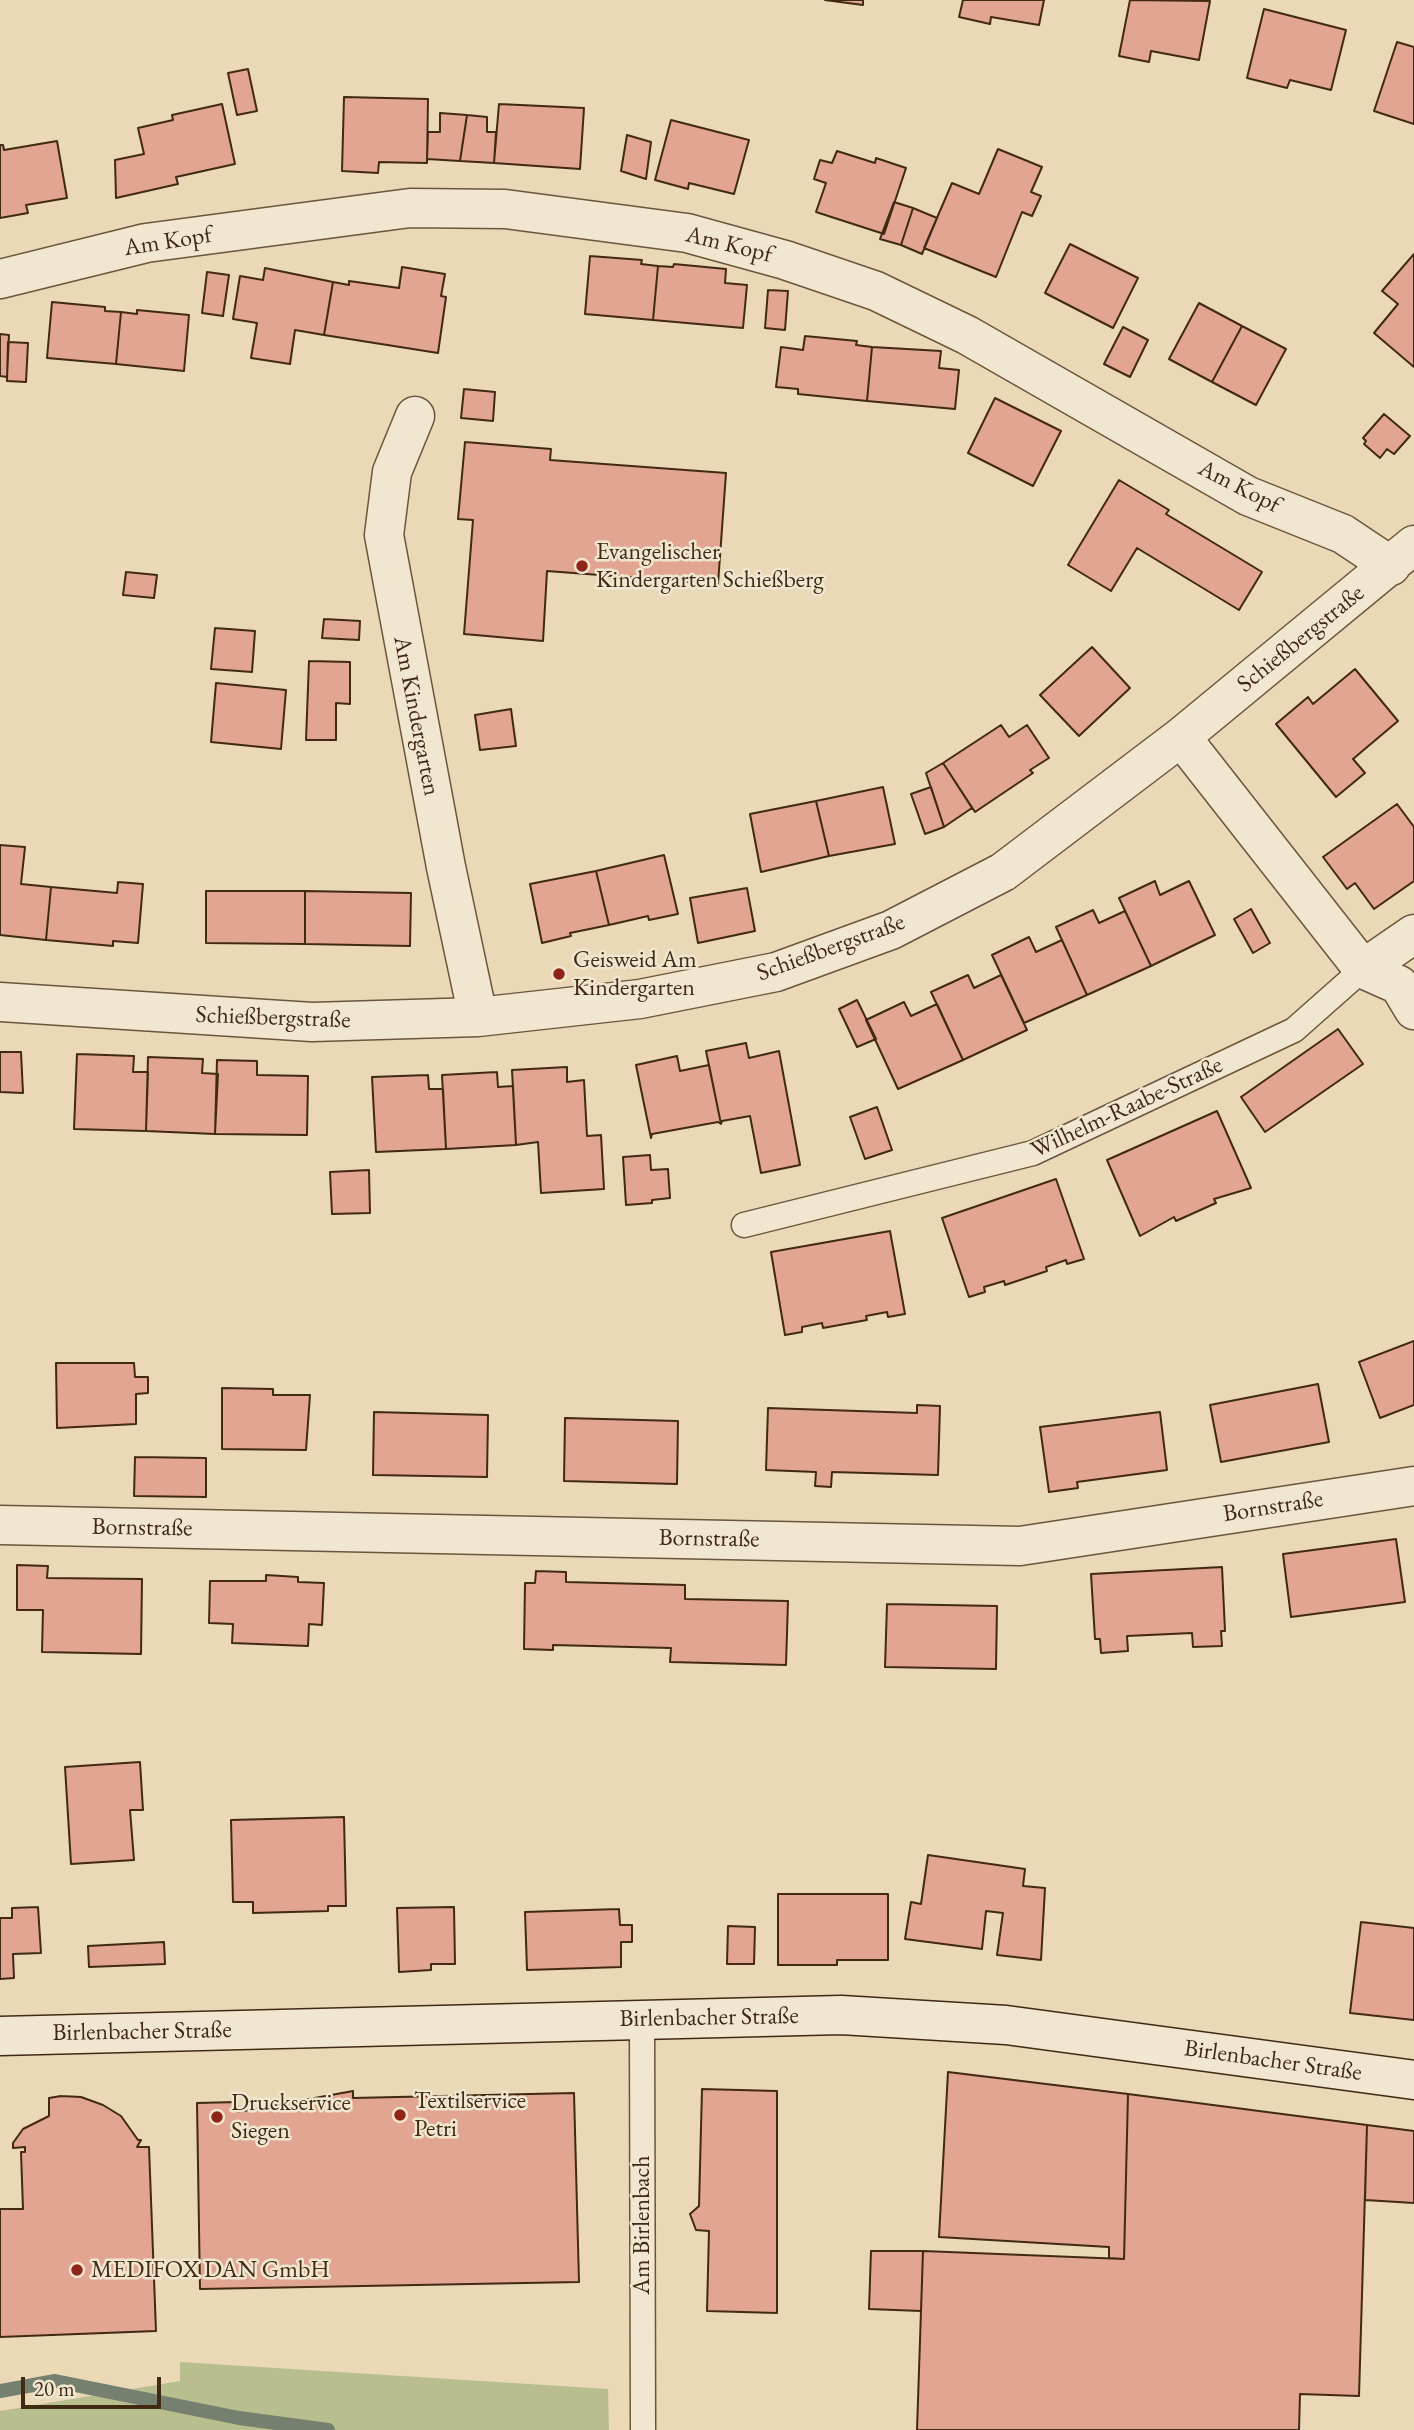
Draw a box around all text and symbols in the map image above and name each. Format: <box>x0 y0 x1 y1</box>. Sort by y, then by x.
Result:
street label: Am Kopf <box>683 220 775 270</box>
street label: Am Kopf <box>122 221 214 263</box>
street label: Am Kopf <box>1193 454 1285 520</box>
place label: Evangelischer Kindergarten Schießberg <box>596 538 824 594</box>
marker: Evangelischer Kindergarten Schießberg <box>574 558 590 574</box>
street label: Schießbergstraße <box>1232 579 1370 699</box>
street label: Am Kindergarten <box>386 634 446 798</box>
street label: Schießbergstraße <box>753 908 909 988</box>
place label: Geisweid Am Kindergarten <box>573 946 697 1002</box>
marker: Geisweid Am Kindergarten <box>551 966 567 982</box>
street label: Schießbergstraße <box>195 1001 351 1035</box>
street label: Wilhelm-Raabe-Straße <box>1027 1051 1227 1165</box>
street label: Bornstraße <box>1221 1485 1325 1529</box>
street label: Bornstraße <box>91 1513 193 1543</box>
street label: Bornstraße <box>658 1524 760 1554</box>
street label: Birlenbacher Straße <box>619 2002 799 2034</box>
street label: Birlenbacher Straße <box>52 2016 232 2048</box>
street label: Birlenbacher Straße <box>1182 2034 1364 2088</box>
place label: Textilservice Petri <box>414 2087 526 2143</box>
place label: Druckservice Siegen <box>231 2089 351 2145</box>
marker: Textilservice Petri <box>392 2107 408 2123</box>
marker: Druckservice Siegen <box>209 2109 225 2125</box>
street label: Am Birlenbach <box>628 2155 656 2295</box>
place label: MEDIFOX DAN GmbH <box>91 2256 330 2284</box>
marker: MEDIFOX DAN GmbH <box>69 2262 85 2278</box>
scale bar <box>24 2364 164 2408</box>
text: 20 m <box>34 2375 75 2402</box>

